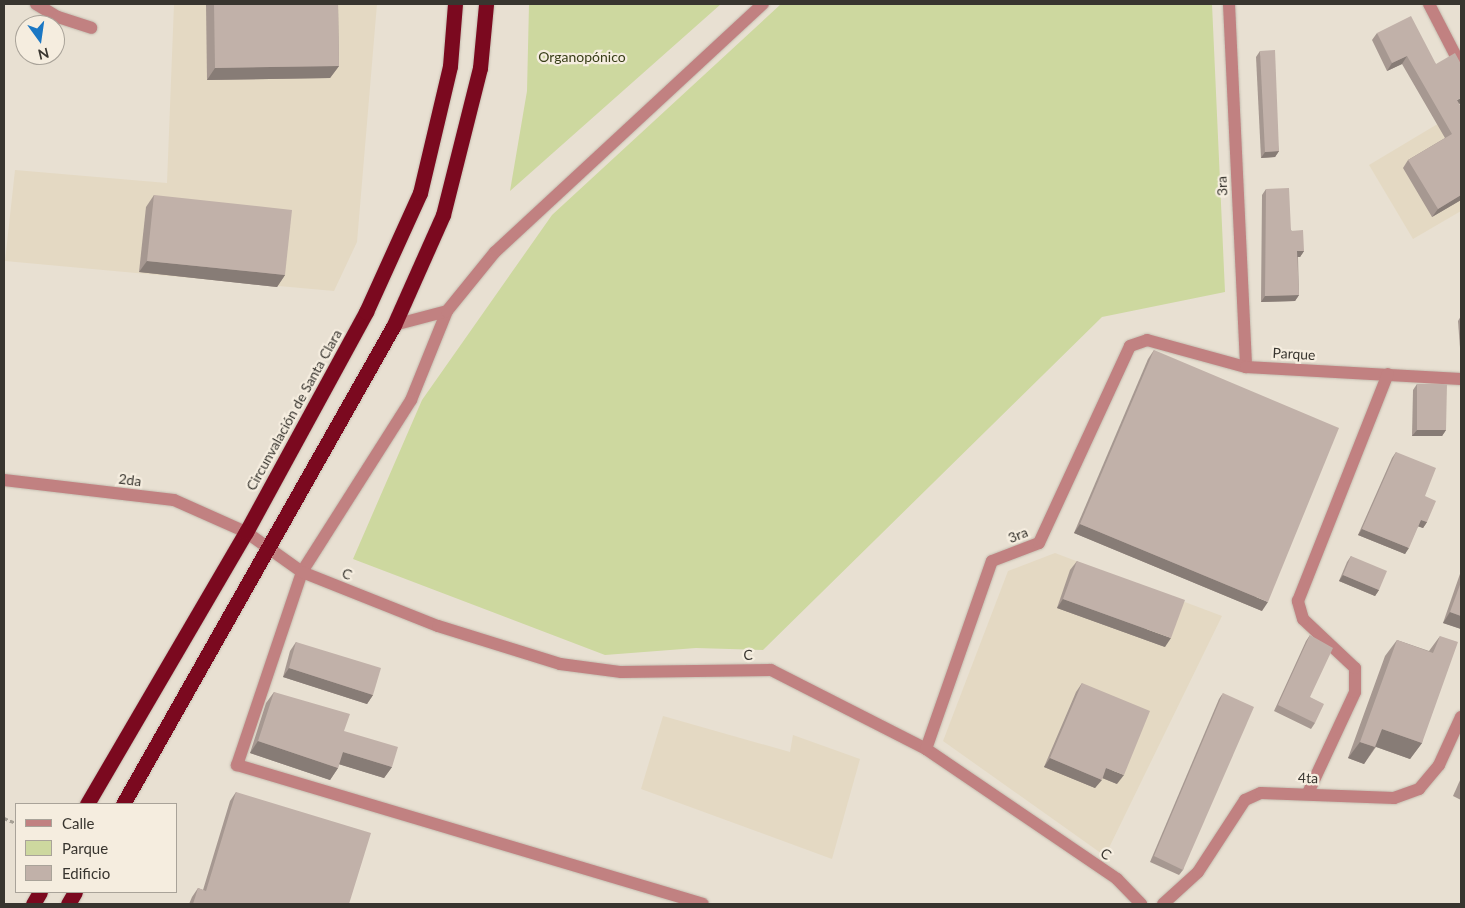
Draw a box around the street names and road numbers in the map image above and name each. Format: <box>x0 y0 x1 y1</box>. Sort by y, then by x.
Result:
street label: 3ra <box>1213 176 1231 196</box>
street label: Circunvalación de Santa Clara <box>243 327 345 493</box>
street label: Parque <box>1272 344 1316 364</box>
street label: 2da <box>118 470 142 490</box>
street label: 3ra <box>1006 523 1030 547</box>
street label: C <box>340 564 354 584</box>
street label: C <box>743 647 753 663</box>
street label: 4ta <box>1298 769 1318 787</box>
street label: C <box>1097 844 1115 864</box>

